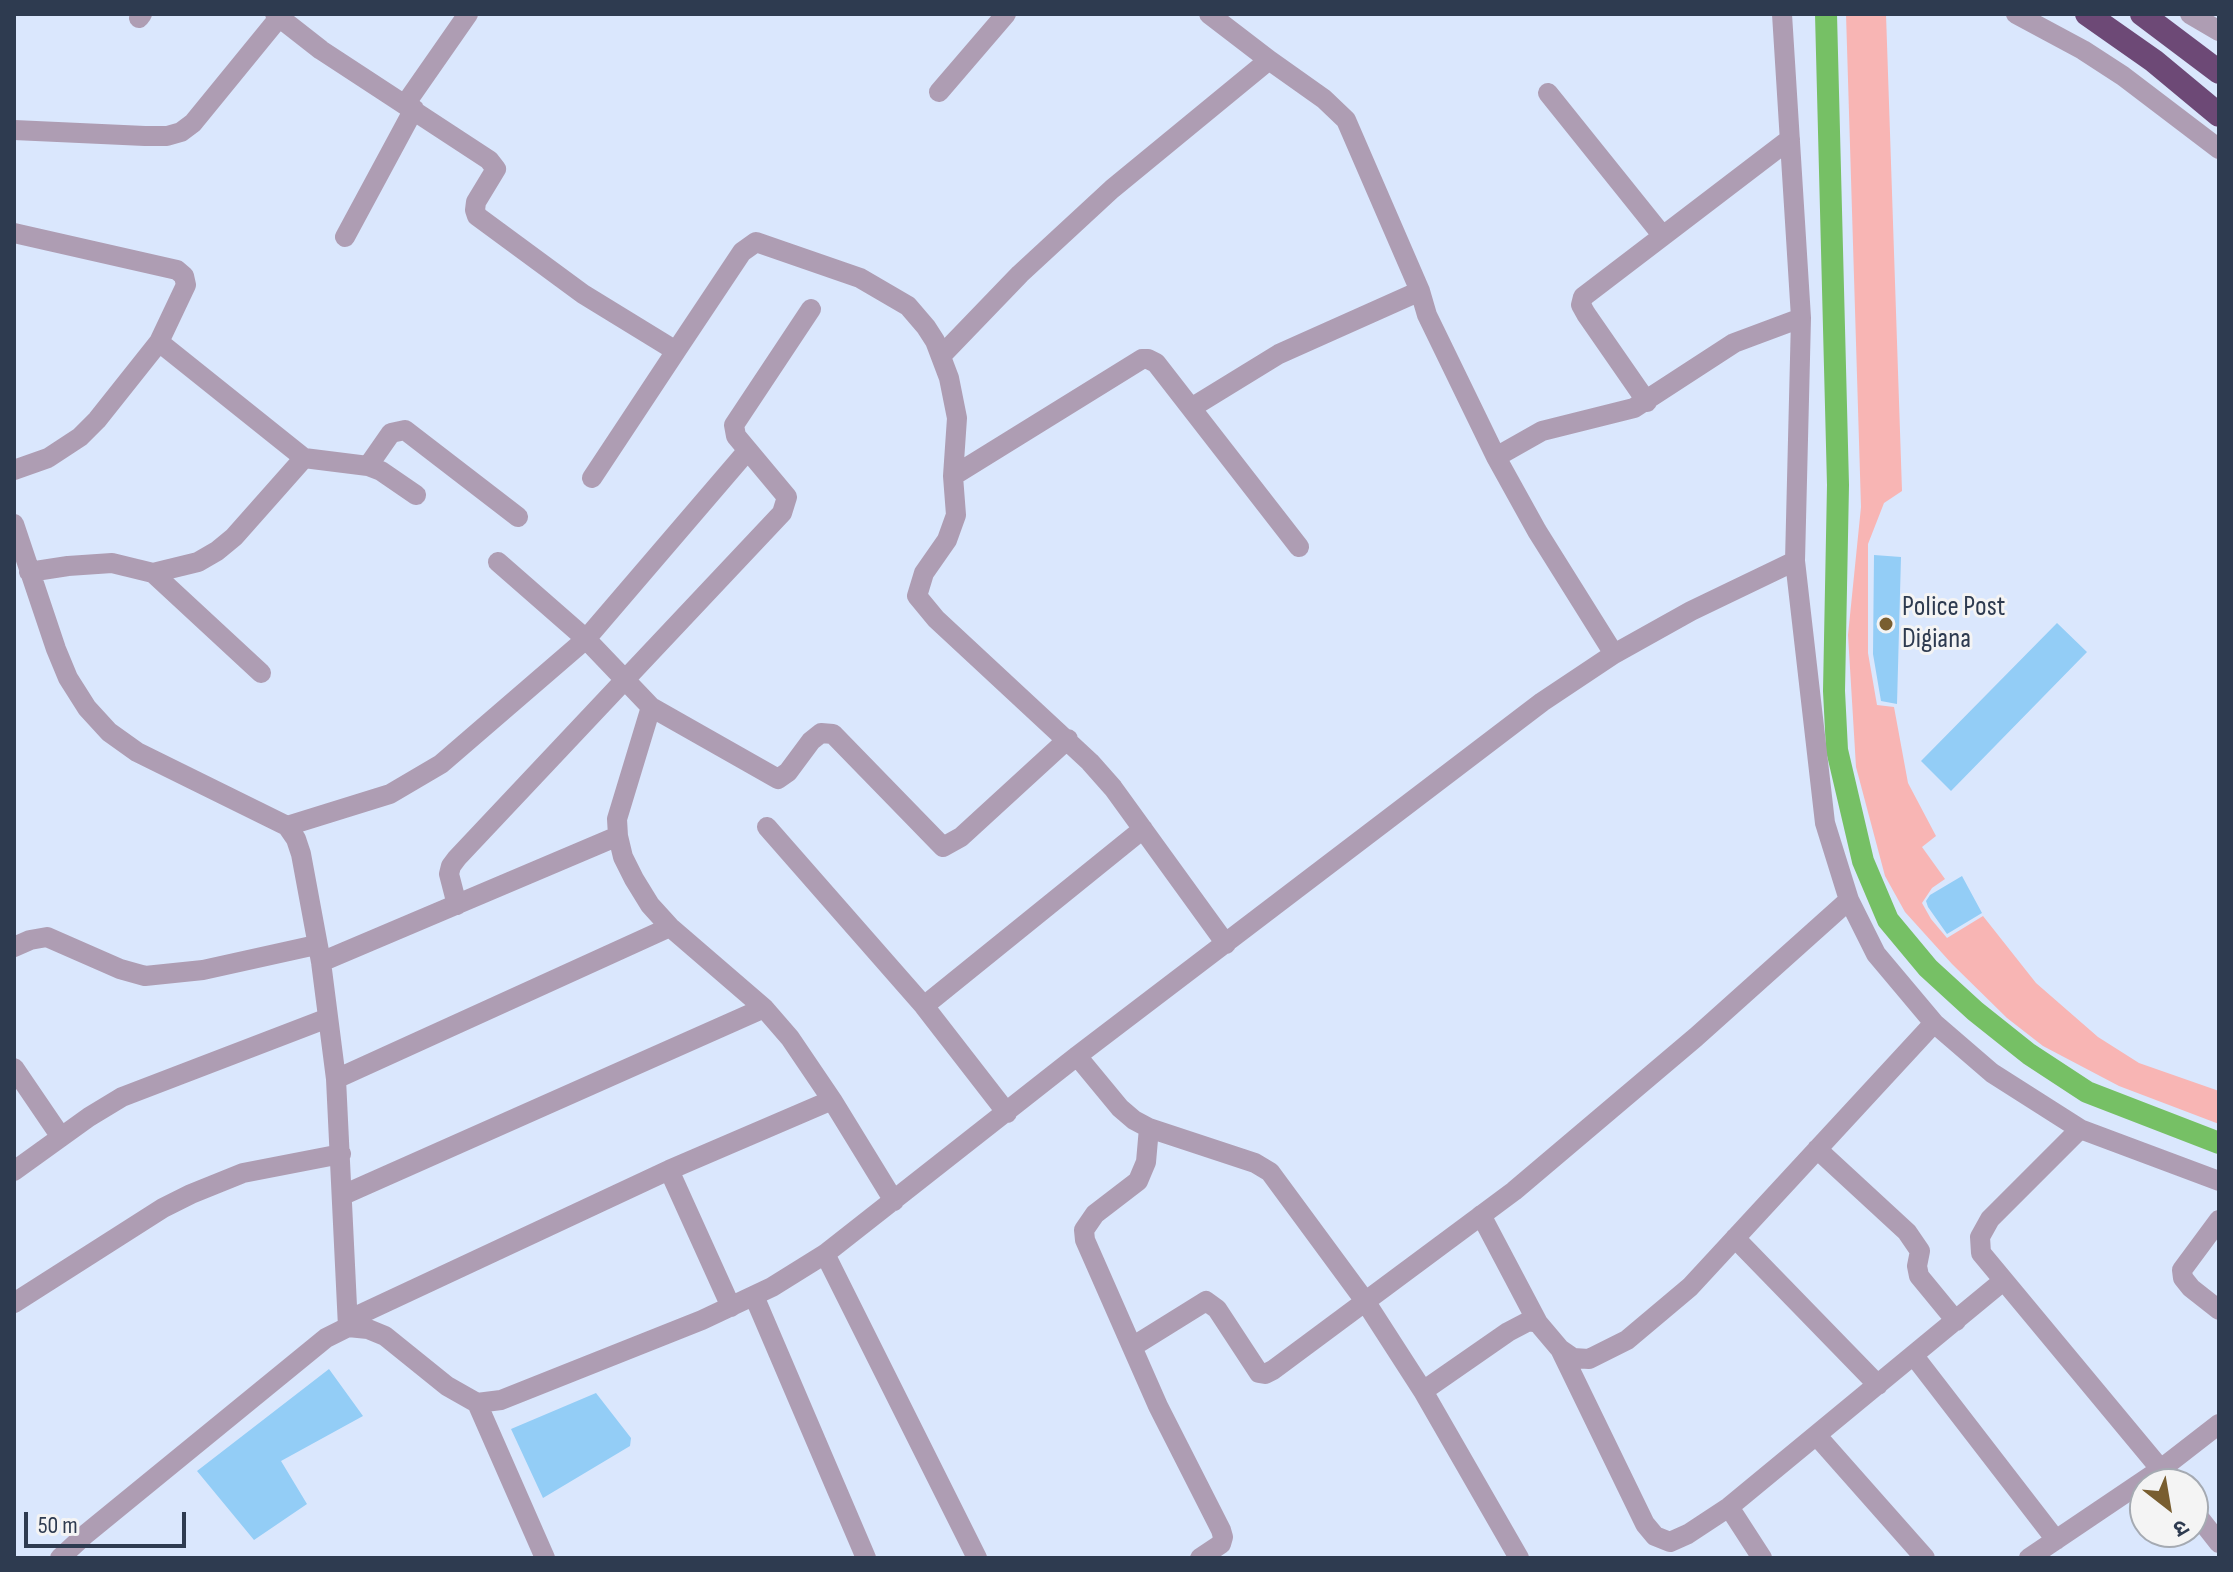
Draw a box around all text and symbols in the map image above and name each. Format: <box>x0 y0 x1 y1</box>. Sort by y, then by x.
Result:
place label: Police Post Digiana <box>1902 591 2005 657</box>
marker: Police Post Digiana <box>1877 615 1895 633</box>
north arrow <box>2129 1468 2209 1548</box>
scale bar <box>28 1496 190 1546</box>
text: 50 m <box>38 1511 78 1540</box>
text: उ <box>2168 1512 2193 1542</box>

